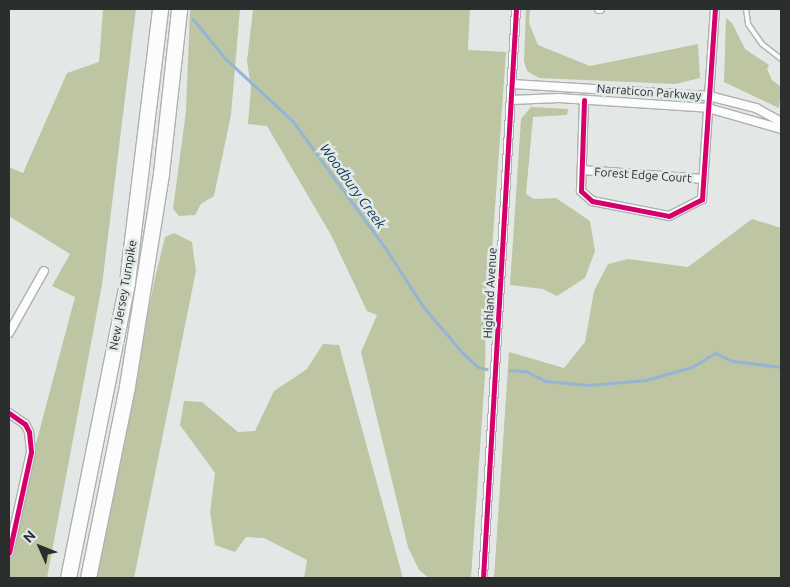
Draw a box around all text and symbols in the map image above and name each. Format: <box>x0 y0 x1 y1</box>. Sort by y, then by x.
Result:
street label: Narraticon Parkway <box>596 81 702 103</box>
water label: Woodbury Creek <box>317 140 389 232</box>
street label: Forest Edge Court <box>594 164 692 186</box>
street label: New Jersey Turnpike <box>106 239 140 351</box>
street label: Highland Avenue <box>480 247 500 339</box>
north arrow <box>15 522 65 572</box>
text: N <box>20 527 39 546</box>

